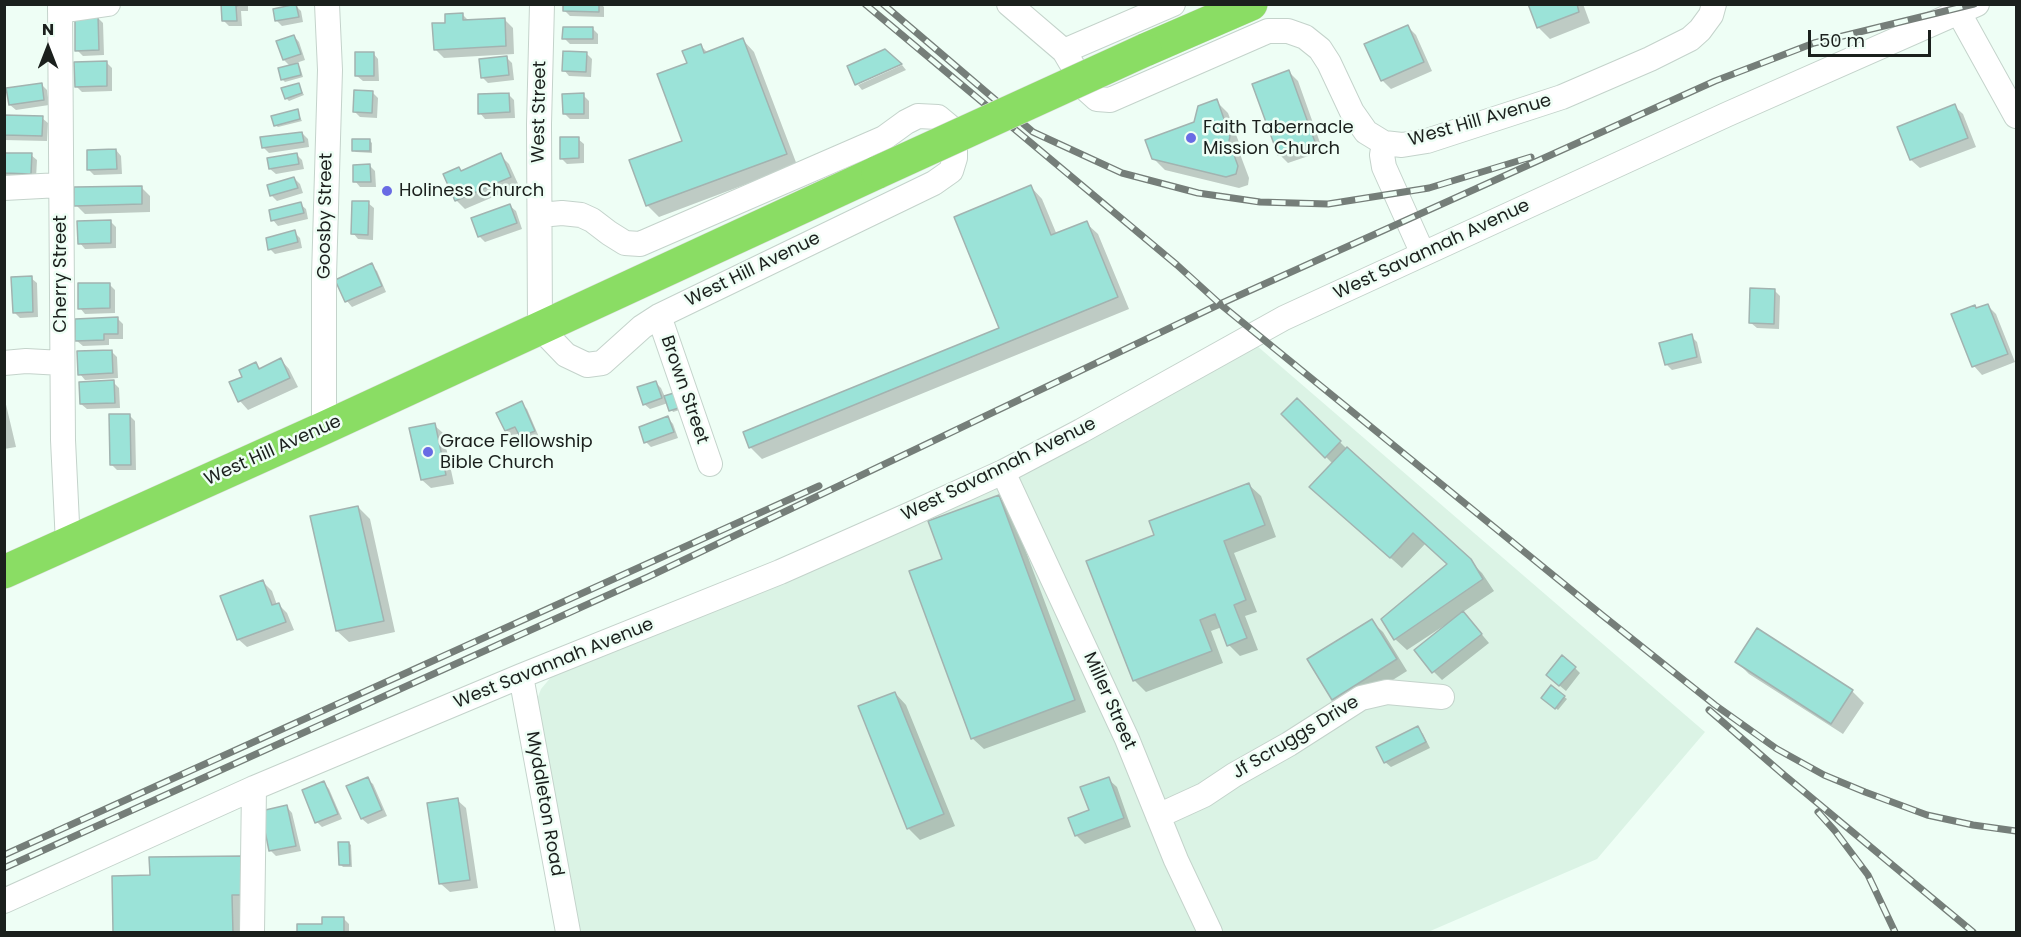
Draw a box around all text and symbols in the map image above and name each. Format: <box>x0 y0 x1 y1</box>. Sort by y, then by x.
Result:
north arrow <box>18 18 78 78</box>
text: N <box>42 18 54 41</box>
scale bar <box>1811 18 1934 56</box>
text: 50 m <box>1819 28 1865 53</box>
street label: West Street <box>528 61 552 163</box>
street label: West Hill Avenue <box>1406 90 1554 152</box>
place label: Faith Tabernacle Mission Church <box>1203 117 1354 160</box>
marker: Faith Tabernacle Mission Church <box>1184 131 1198 145</box>
street label: Goosby Street <box>314 153 338 279</box>
place label: Holiness Church <box>399 180 544 202</box>
marker: Holiness Church <box>380 184 394 198</box>
street label: West Savannah Avenue <box>1331 195 1533 305</box>
street label: Cherry Street <box>50 215 72 333</box>
street label: West Hill Avenue <box>682 228 824 312</box>
street label: Brown Street <box>655 333 713 447</box>
street label: West Hill Avenue <box>201 411 345 491</box>
street label: West Savannah Avenue <box>898 413 1100 527</box>
place label: Grace Fellowship Bible Church <box>440 431 593 474</box>
marker: Grace Fellowship Bible Church <box>421 445 435 459</box>
street label: West Savannah Avenue <box>451 614 657 714</box>
street label: Miller Street <box>1078 649 1140 753</box>
street label: Jf Scruggs Drive <box>1229 692 1363 784</box>
street label: Myddleton Road <box>521 730 567 878</box>

